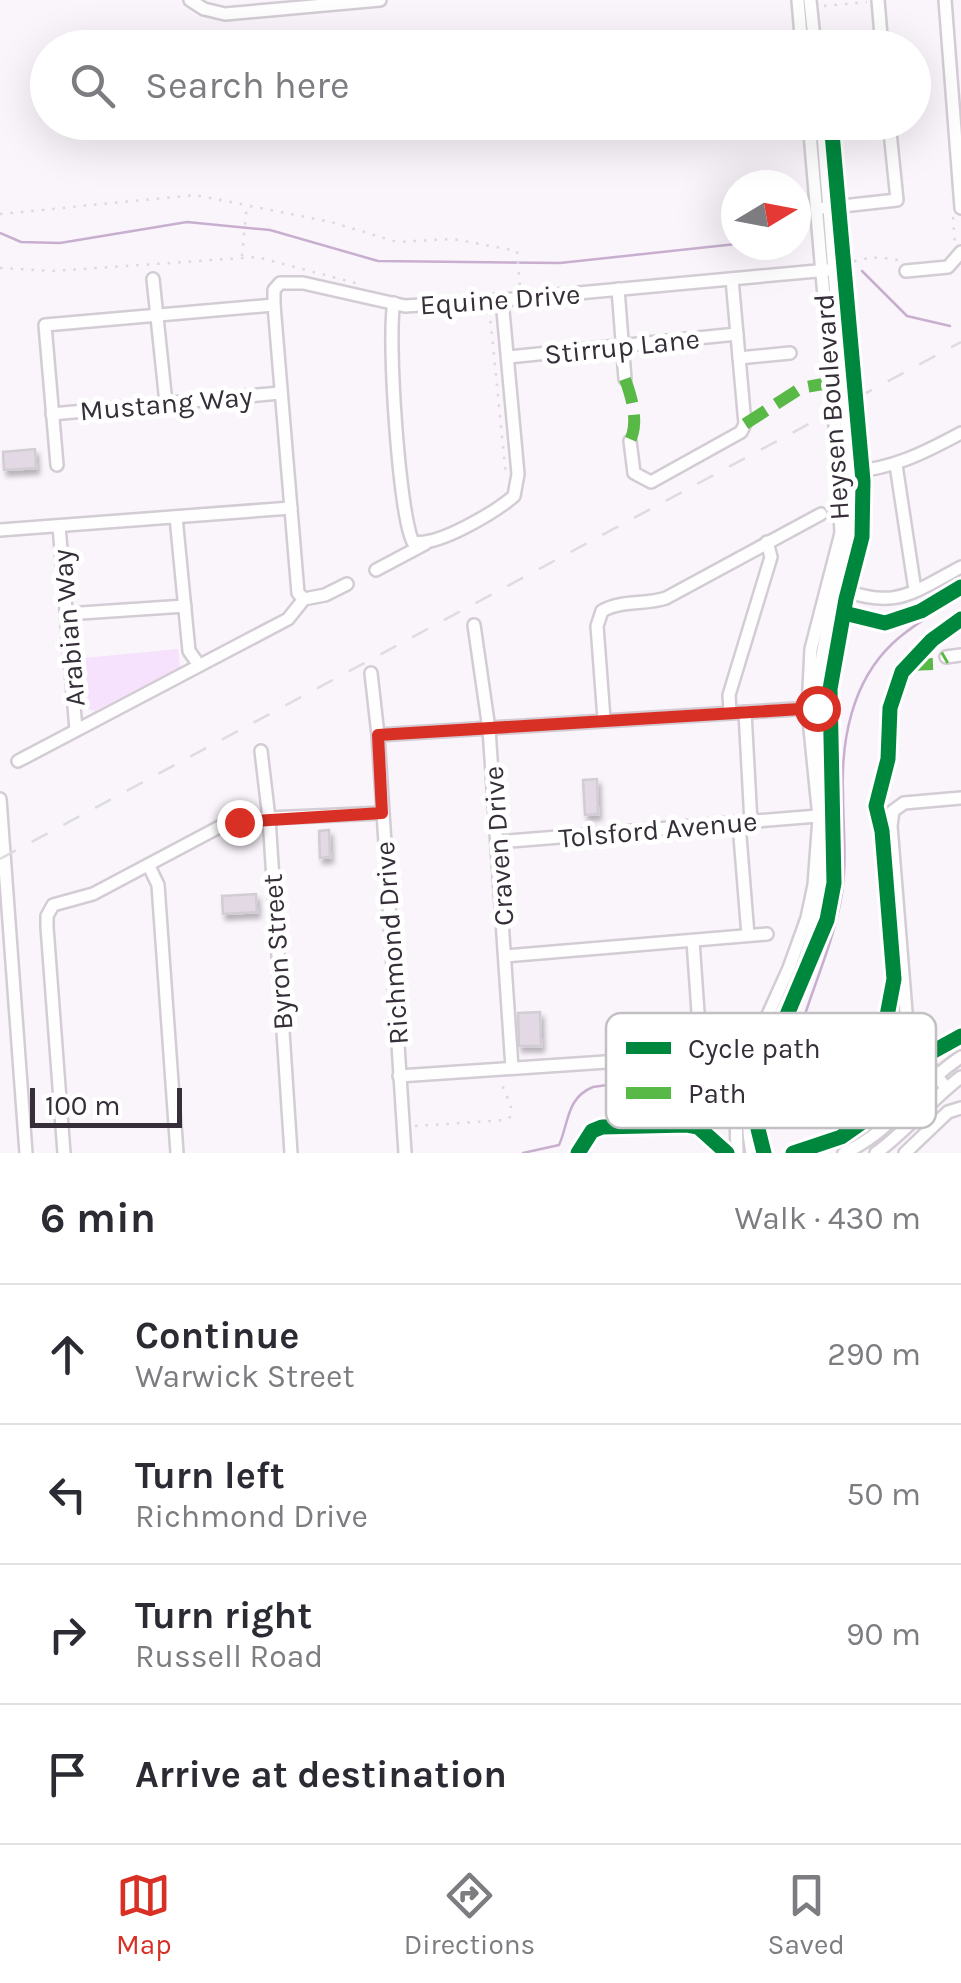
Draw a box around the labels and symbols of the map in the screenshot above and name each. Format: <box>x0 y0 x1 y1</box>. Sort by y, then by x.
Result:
north arrow <box>721 170 811 260</box>
street label: Equine Drive <box>419 277 581 322</box>
street label: Heysen Boulevard <box>807 293 856 521</box>
street label: Stirrup Lane <box>543 322 701 371</box>
street label: Mustang Way <box>78 380 254 427</box>
street label: Arabian Way <box>45 548 92 708</box>
route start <box>795 686 841 732</box>
street label: Craven Drive <box>476 765 521 927</box>
route end <box>217 800 263 846</box>
street label: Tolsford Avenue <box>557 804 759 855</box>
street label: Richmond Drive <box>368 840 415 1046</box>
street label: Byron Street <box>256 873 299 1031</box>
legend <box>606 1013 936 1128</box>
text: Cycle path <box>688 1032 821 1065</box>
text: Path <box>688 1077 746 1110</box>
scale bar <box>30 1083 182 1128</box>

